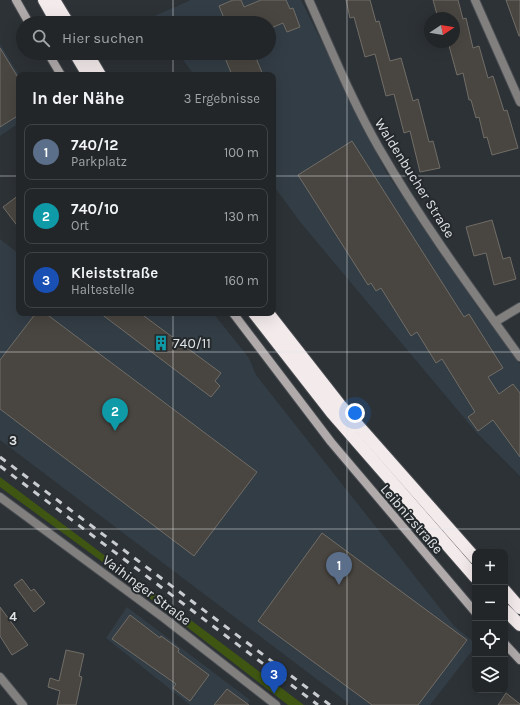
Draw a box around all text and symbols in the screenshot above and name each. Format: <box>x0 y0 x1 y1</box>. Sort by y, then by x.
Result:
north arrow <box>424 12 460 48</box>
search box <box>16 16 276 60</box>
icon: search <box>30 27 52 49</box>
text: Hier suchen <box>62 29 144 47</box>
text: In der Nähe <box>32 88 124 108</box>
text: 3 Ergebnisse <box>184 91 260 106</box>
street label: Waldenbucher Straße <box>371 115 458 241</box>
text: 740/12 <box>71 136 118 154</box>
text: 1 <box>44 145 48 160</box>
text: 100 m <box>224 145 259 160</box>
text: Parkplatz <box>71 154 127 169</box>
text: 740/10 <box>71 200 119 218</box>
text: 2 <box>42 209 50 224</box>
text: 130 m <box>224 209 259 224</box>
text: Ort <box>71 218 89 233</box>
text: Kleiststraße <box>71 264 158 282</box>
text: 3 <box>42 273 50 288</box>
text: 160 m <box>224 273 259 288</box>
text: Haltestelle <box>71 282 134 297</box>
building icon: 740/11 <box>152 334 170 352</box>
place label: 740/11 <box>173 335 211 352</box>
pin: 2 <box>102 398 128 431</box>
your location <box>345 403 365 423</box>
text: 3 <box>9 433 17 448</box>
street label: Leibnizstraße <box>377 481 446 558</box>
map controls <box>472 549 508 693</box>
button: + <box>472 549 508 585</box>
street label: Vaihinger Straße <box>99 552 194 629</box>
pin: 1 <box>326 552 352 585</box>
button: − <box>472 585 508 621</box>
text: 4 <box>9 609 17 624</box>
button: locate <box>472 621 508 657</box>
button: layers <box>472 657 508 693</box>
pin: 3 <box>261 661 287 694</box>

